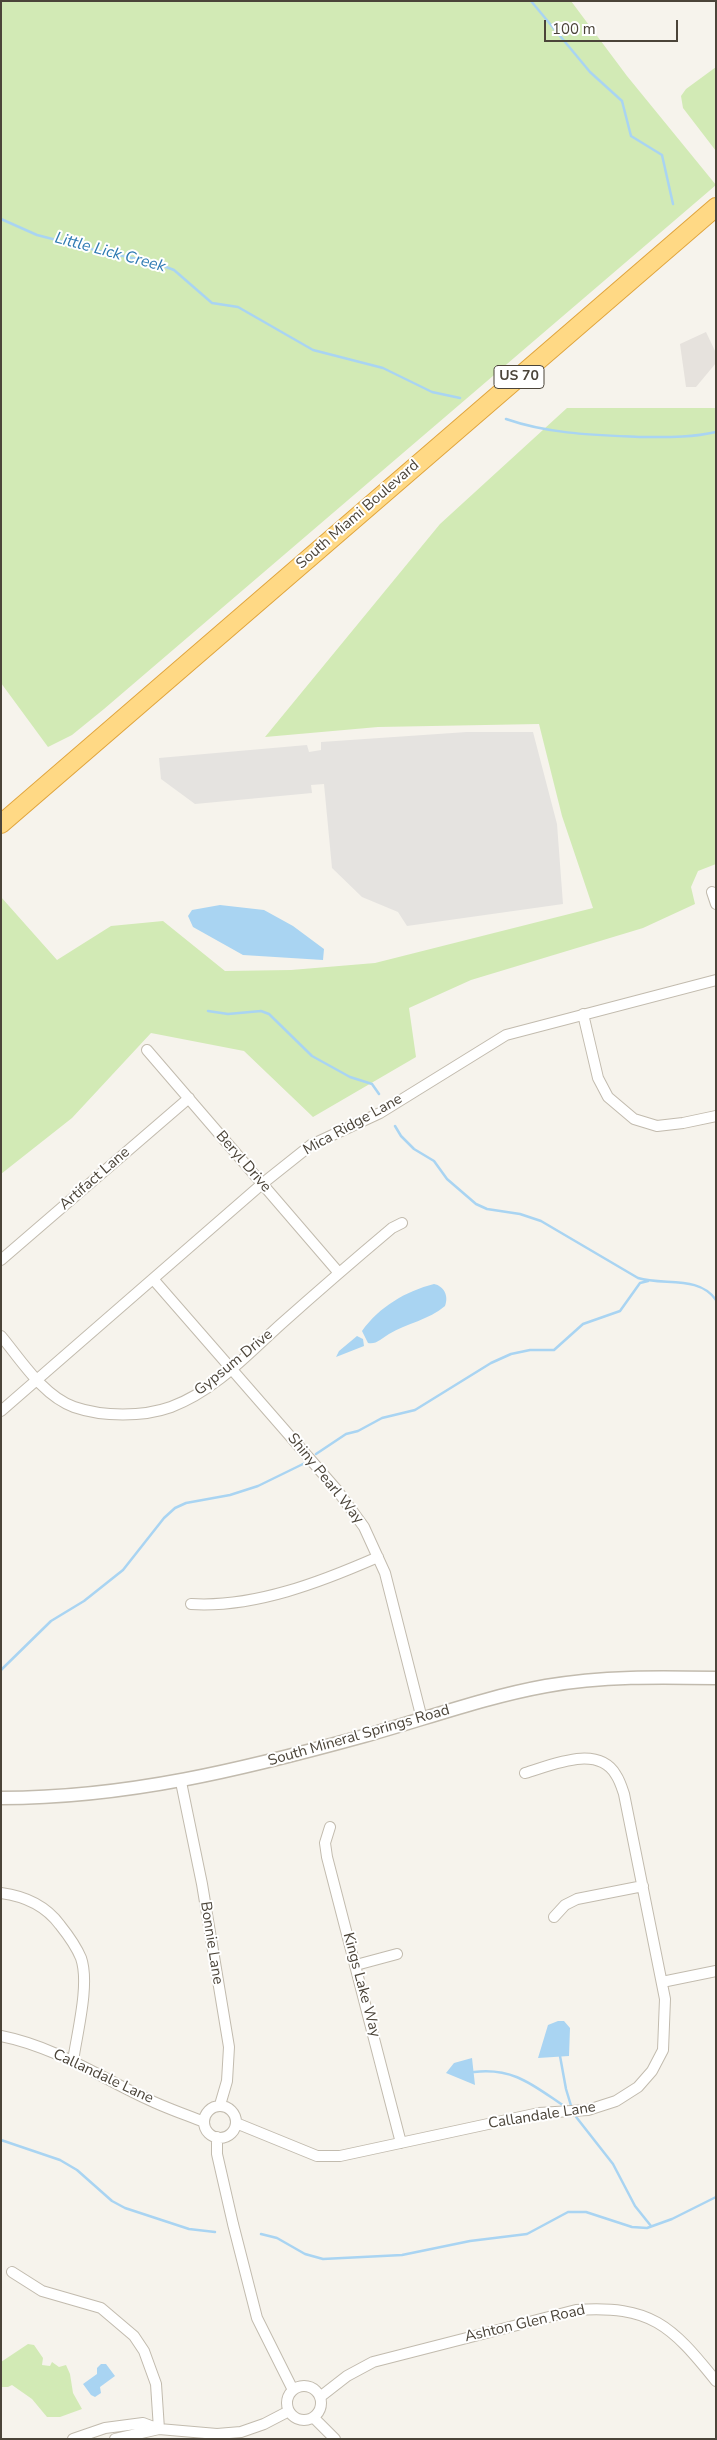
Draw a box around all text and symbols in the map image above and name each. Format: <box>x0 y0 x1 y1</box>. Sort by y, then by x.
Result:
scale bar <box>547 10 681 42</box>
text: 100 m <box>552 19 596 39</box>
water label: Little Lick Creek <box>52 229 168 277</box>
road number: US 70 <box>494 366 544 388</box>
street label: South Miami Boulevard <box>293 457 423 573</box>
street label: Mica Ridge Lane <box>300 1090 406 1160</box>
street label: Beryl Drive <box>211 1128 275 1196</box>
street label: Artifact Lane <box>56 1144 134 1214</box>
street label: Gypsum Drive <box>191 1326 277 1400</box>
street label: Shiny Pearl Way <box>283 1430 367 1528</box>
street label: South Mineral Springs Road <box>266 1701 452 1771</box>
street label: Bonnie Lane <box>196 1900 226 1986</box>
street label: Kings Lake Way <box>338 1931 384 2039</box>
street label: Callandale Lane <box>50 2046 156 2108</box>
street label: Callandale Lane <box>487 2099 597 2133</box>
street label: Ashton Glen Road <box>463 2301 587 2347</box>

